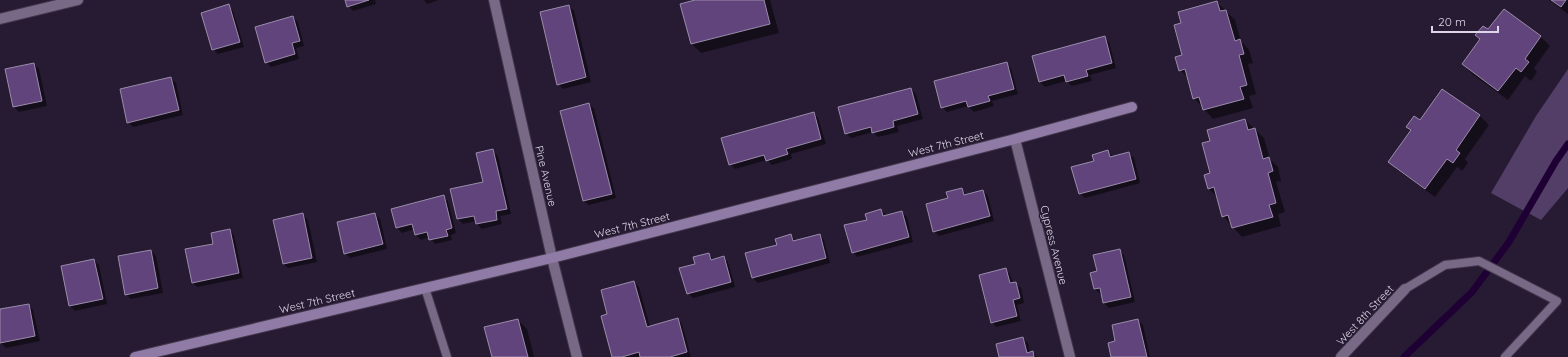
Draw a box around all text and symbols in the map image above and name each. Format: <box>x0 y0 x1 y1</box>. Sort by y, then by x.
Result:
scale bar <box>1432 8 1498 34</box>
text: 20 m <box>1438 14 1466 29</box>
street label: West 7th Street <box>907 128 985 160</box>
street label: Pine Avenue <box>532 144 560 208</box>
street label: Cypress Avenue <box>1037 204 1071 286</box>
street label: West 7th Street <box>593 209 671 241</box>
street label: West 8th Street <box>1333 282 1397 348</box>
street label: West 7th Street <box>278 285 356 317</box>

